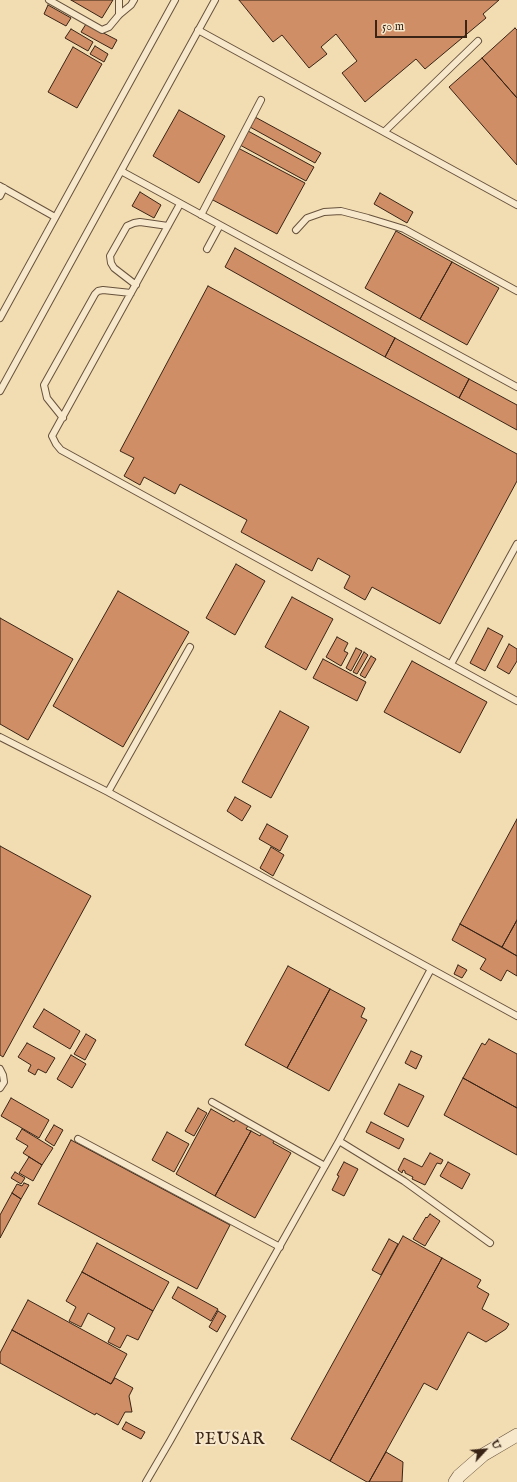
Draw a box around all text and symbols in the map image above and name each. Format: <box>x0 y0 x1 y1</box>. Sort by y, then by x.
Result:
scale bar <box>377 12 469 38</box>
text: 50 m <box>382 19 404 34</box>
north arrow <box>465 1430 505 1470</box>
district label: PEUSAR <box>195 1431 265 1451</box>
text: U <box>487 1437 504 1452</box>

